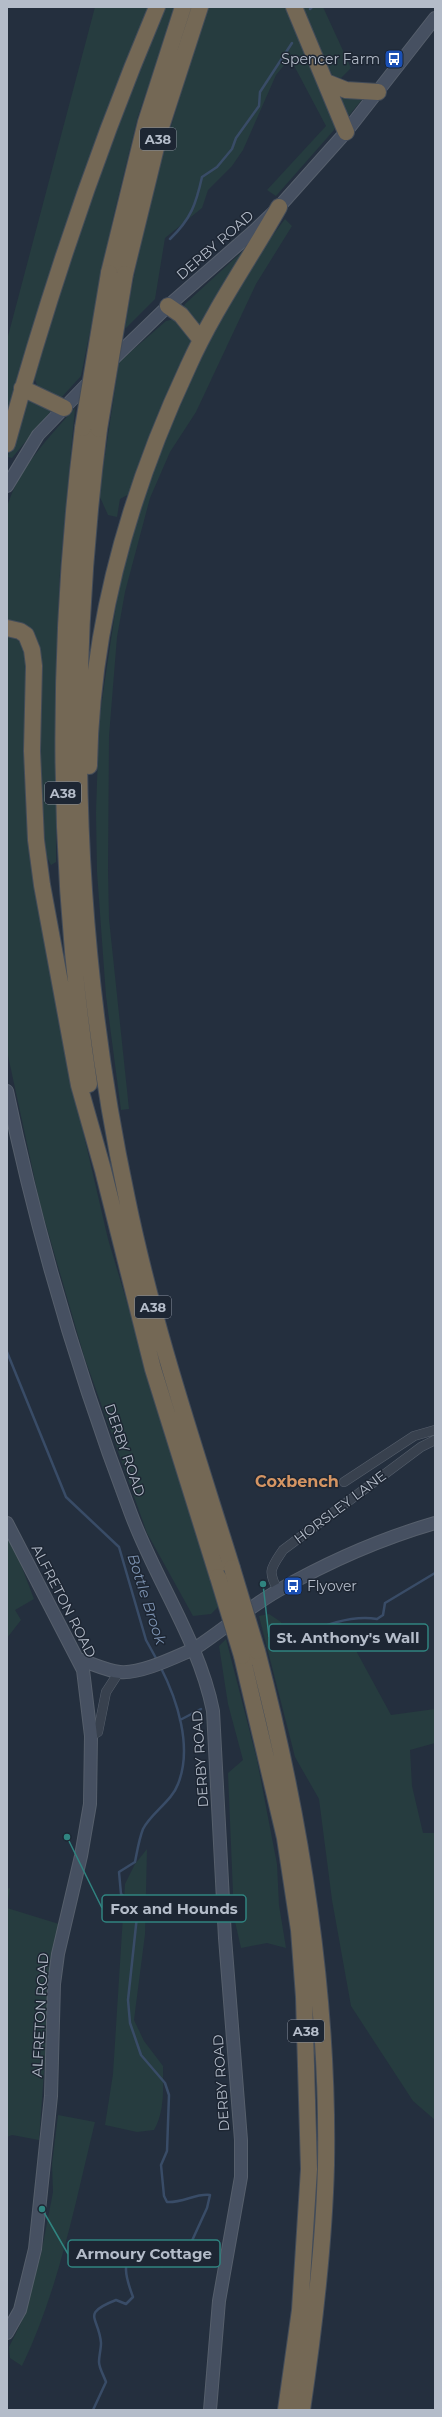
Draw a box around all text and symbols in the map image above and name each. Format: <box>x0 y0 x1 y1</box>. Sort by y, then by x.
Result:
bus stop icon: Spencer Farm <box>383 48 405 70</box>
place label: Spencer Farm <box>281 50 380 68</box>
road number: A38 <box>140 128 176 150</box>
street label: DERBY ROAD <box>173 206 257 284</box>
road number: A38 <box>45 782 81 804</box>
road number: A38 <box>135 1296 171 1318</box>
street label: DERBY ROAD <box>101 1401 149 1499</box>
street label: HORSLEY LANE <box>290 1466 390 1548</box>
district label: Coxbench <box>255 1472 339 1491</box>
street label: ALFRETON ROAD <box>28 1541 100 1661</box>
water label: Bottle Brook <box>123 1551 171 1648</box>
bus stop icon: Flyover <box>282 1575 304 1597</box>
place label: Flyover <box>307 1577 357 1595</box>
callout: St. Anthony's Wall <box>269 1624 428 1651</box>
text: St. Anthony's Wall <box>277 1628 419 1647</box>
street label: DERBY ROAD <box>188 1710 212 1808</box>
callout: Fox and Hounds <box>102 1895 246 1922</box>
text: Fox and Hounds <box>110 1899 238 1918</box>
street label: ALFRETON ROAD <box>28 1952 52 2078</box>
road number: A38 <box>288 2020 324 2042</box>
street label: DERBY ROAD <box>209 2034 233 2132</box>
callout: Armoury Cottage <box>68 2240 220 2267</box>
text: Armoury Cottage <box>75 2244 212 2263</box>

